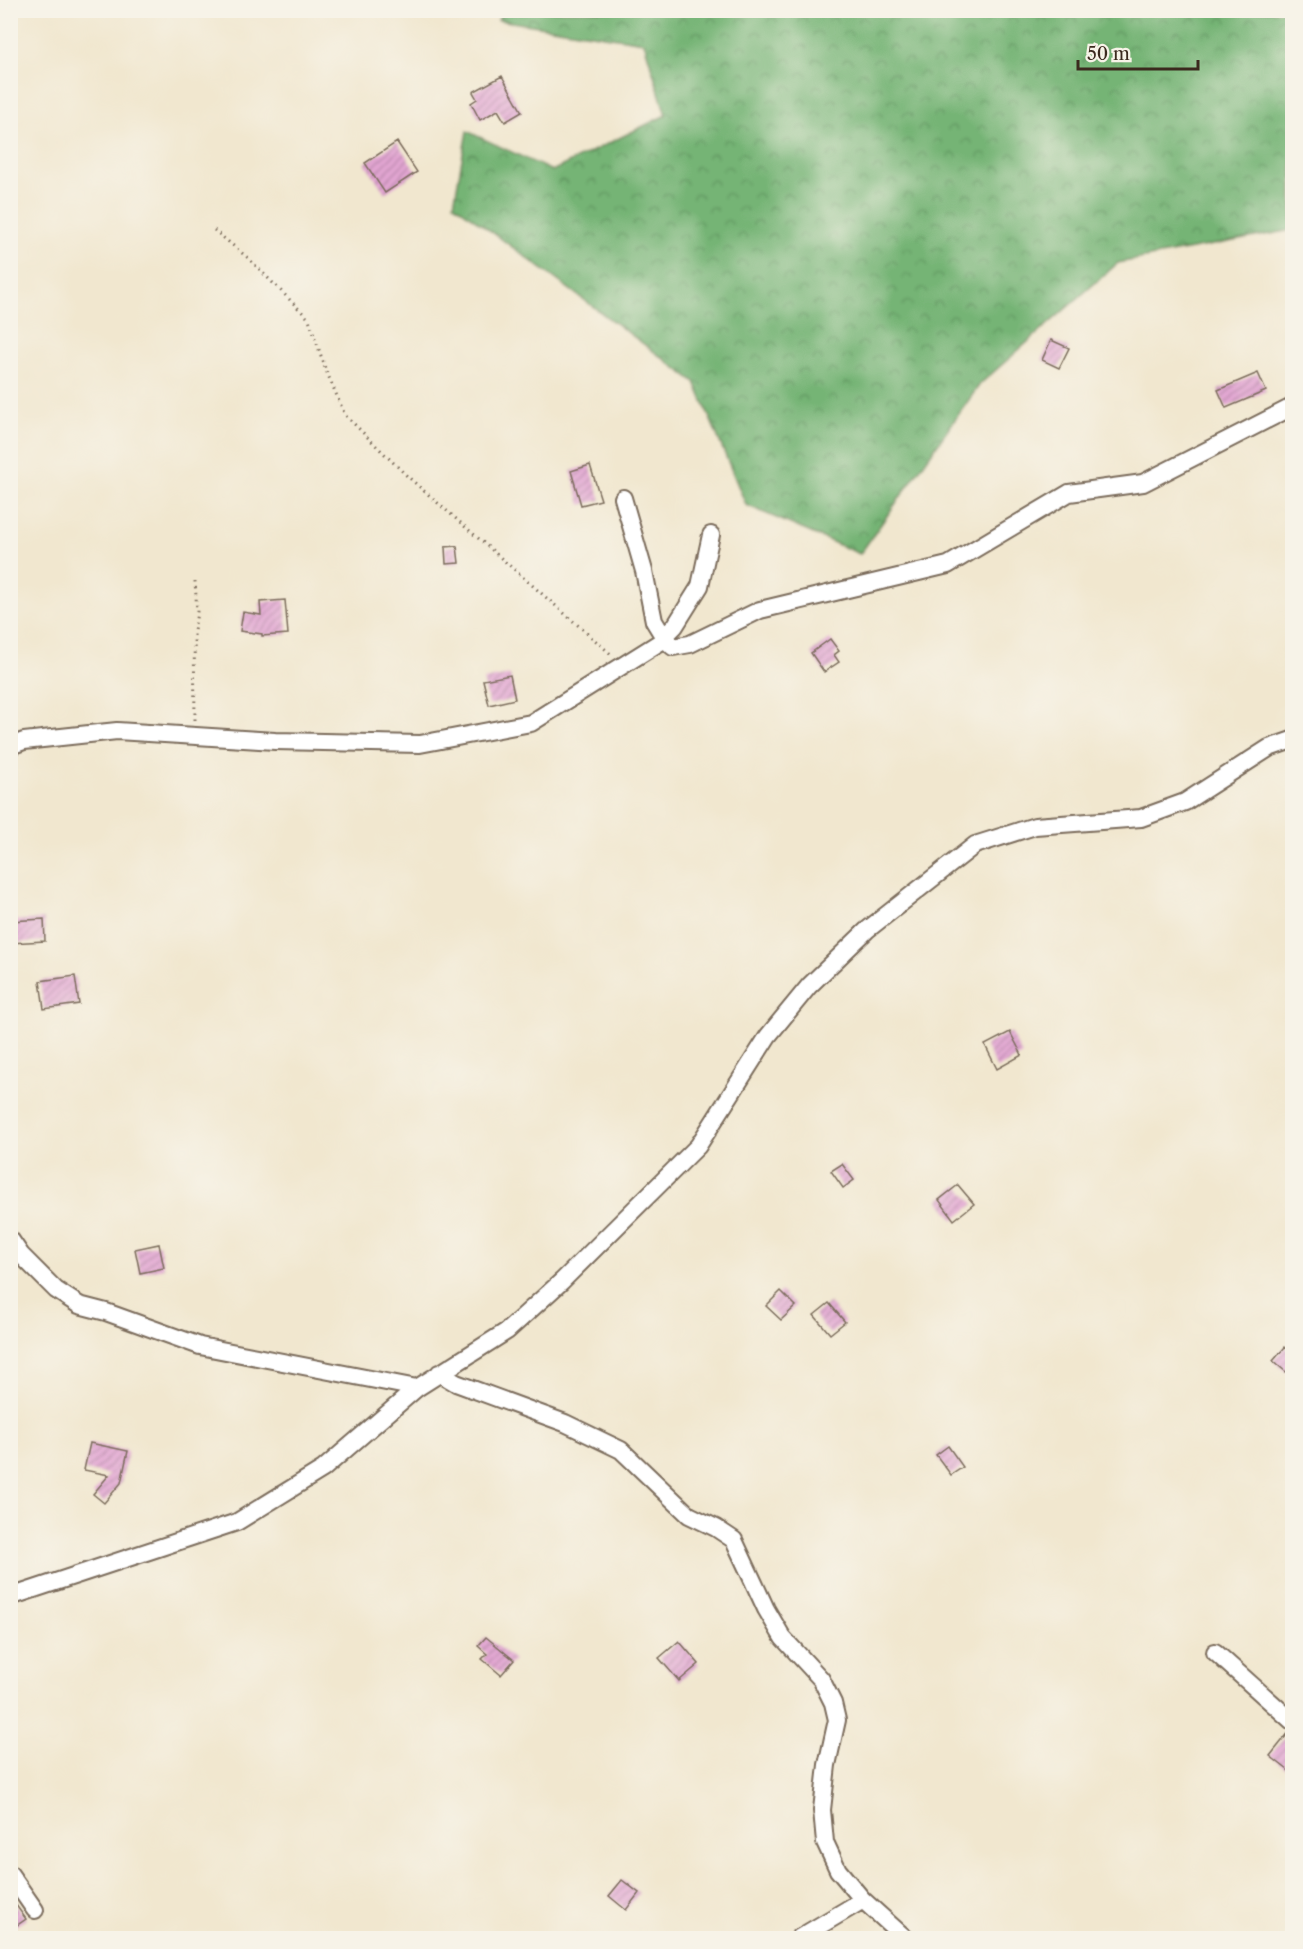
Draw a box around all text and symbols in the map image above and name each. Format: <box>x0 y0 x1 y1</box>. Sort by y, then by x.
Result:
scale bar <box>1078 33 1198 71</box>
text: 50 m <box>1087 43 1130 65</box>

